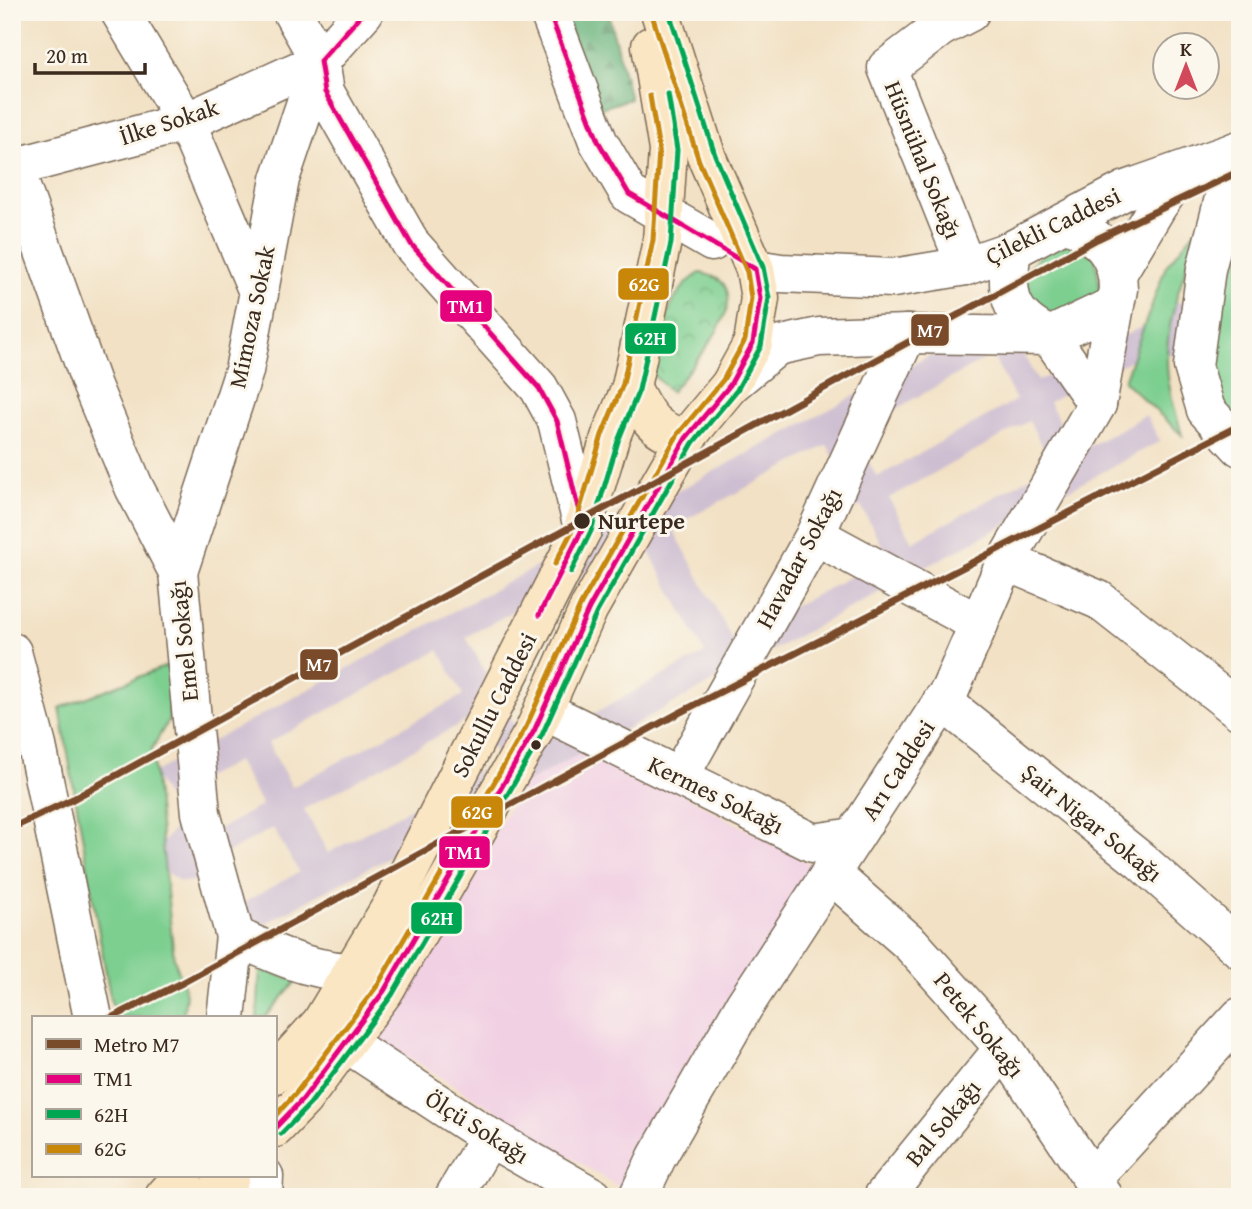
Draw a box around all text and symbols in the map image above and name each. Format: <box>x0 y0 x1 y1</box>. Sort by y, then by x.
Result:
scale bar <box>35 32 145 76</box>
north arrow <box>1150 32 1220 102</box>
text: K <box>1180 35 1192 63</box>
text: 20 m <box>46 40 88 71</box>
street label: Hüsnühal Sokağı <box>876 75 971 244</box>
street label: İlke Sokak <box>115 89 224 154</box>
street label: Çilekli Caddesi <box>979 178 1126 273</box>
street label: Mimoza Sokak <box>219 242 284 391</box>
line badge: 62G <box>617 267 670 301</box>
text: 62G <box>628 270 660 298</box>
line badge: TM1 <box>439 289 493 323</box>
text: TM1 <box>447 292 485 320</box>
line badge: M7 <box>910 313 950 347</box>
text: M7 <box>917 316 943 344</box>
line badge: 62H <box>624 322 677 355</box>
text: 62H <box>634 324 666 352</box>
street label: Havadar Sokağı <box>747 481 851 635</box>
place label: Nurtepe <box>598 503 685 538</box>
marker: Nurtepe <box>572 511 592 531</box>
street label: Emel Sokağı <box>160 579 207 703</box>
street label: Sokullu Caddesi <box>442 626 545 783</box>
line badge: M7 <box>299 648 339 681</box>
text: M7 <box>306 650 332 678</box>
street label: Arı Caddesi <box>852 712 943 827</box>
unlabelled marker <box>529 738 543 752</box>
street label: Kermes Sokağı <box>642 747 790 843</box>
street label: Şair Nigar Sokağı <box>1014 755 1170 891</box>
line badge: 62G <box>450 795 504 829</box>
text: 62G <box>461 798 493 826</box>
line badge: TM1 <box>438 835 491 869</box>
text: TM1 <box>445 838 483 866</box>
line badge: 62H <box>410 901 463 935</box>
text: 62H <box>421 904 453 932</box>
street label: Petek Sokağı <box>926 964 1033 1085</box>
legend <box>32 1016 276 1178</box>
text: Metro M7 <box>94 1029 180 1060</box>
text: TM1 <box>94 1063 133 1094</box>
street label: Bal Sokağı <box>897 1071 989 1174</box>
street label: Ölçü Sokağı <box>419 1081 536 1172</box>
text: 62H <box>94 1099 128 1130</box>
text: 62G <box>94 1133 127 1164</box>

